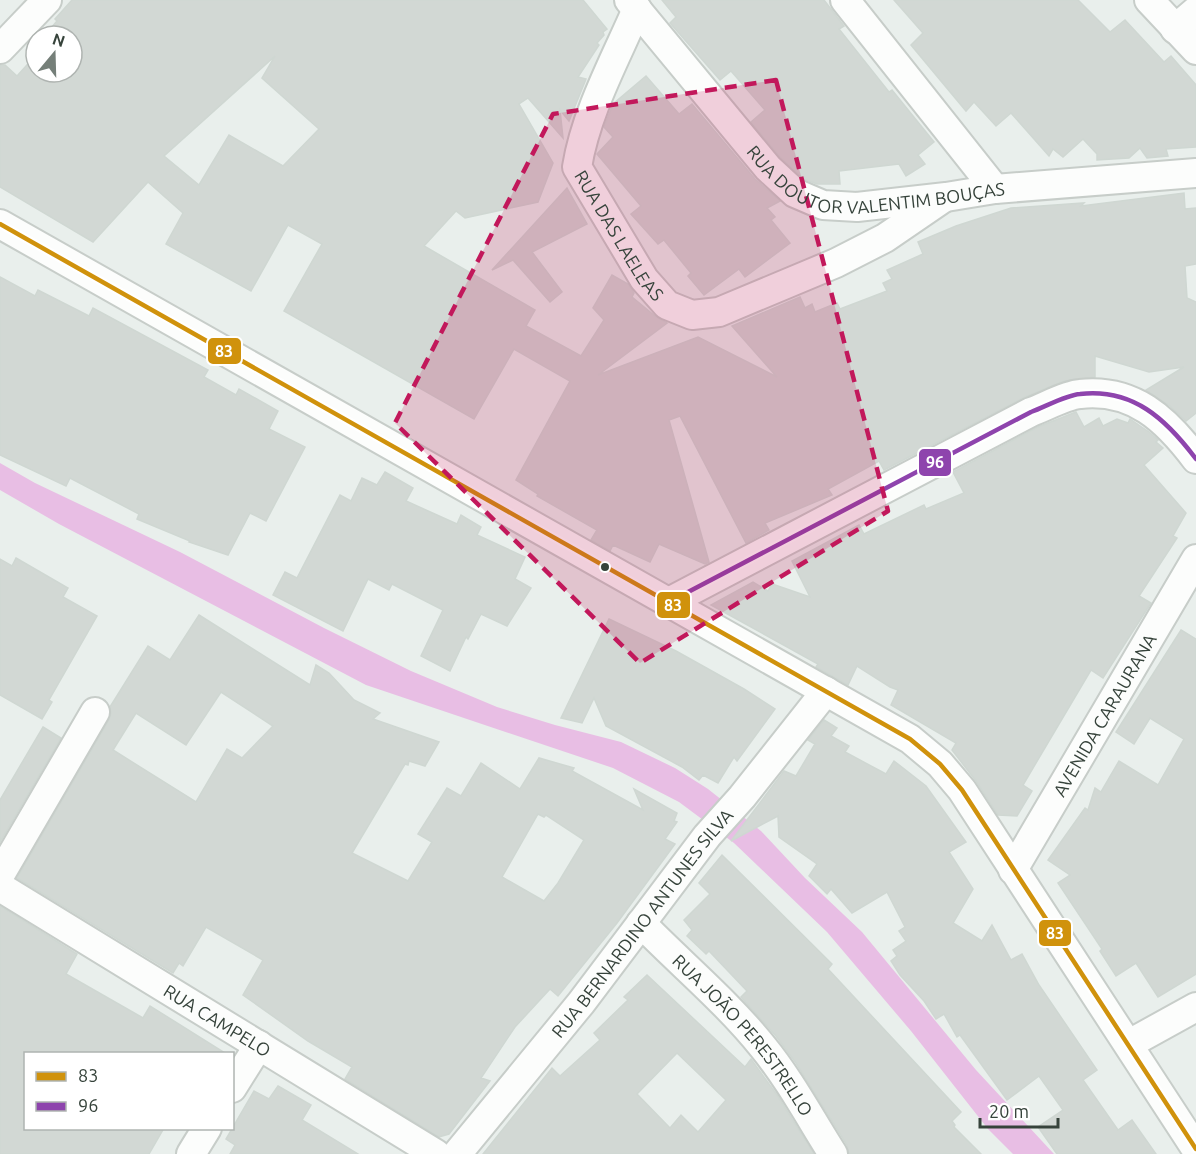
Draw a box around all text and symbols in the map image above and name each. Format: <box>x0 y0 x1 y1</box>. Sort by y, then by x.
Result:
north arrow <box>24 24 84 84</box>
text: N <box>50 29 67 50</box>
street label: RUA DOUTOR VALENTIM BOUÇAS <box>743 141 1006 217</box>
street label: RUA DAS LAELEAS <box>571 167 668 304</box>
line badge: 83 <box>207 337 242 365</box>
text: 83 <box>215 342 233 360</box>
line badge: 96 <box>918 448 952 477</box>
text: 96 <box>926 453 944 471</box>
unlabelled marker <box>599 561 611 573</box>
line badge: 83 <box>656 591 691 619</box>
text: 83 <box>664 596 682 614</box>
street label: AVENIDA CARAURANA <box>1049 630 1160 800</box>
street label: RUA BERNARDINO ANTUNES SILVA <box>547 804 737 1041</box>
line badge: 83 <box>1038 919 1072 947</box>
text: 83 <box>1046 924 1064 942</box>
street label: RUA JOÃO PERESTRELLO <box>669 950 817 1119</box>
street label: RUA CAMPELO <box>160 980 275 1060</box>
legend <box>24 1052 234 1130</box>
text: 83 <box>78 1065 98 1085</box>
scale bar <box>980 1091 1058 1129</box>
text: 96 <box>78 1095 98 1115</box>
text: 20 m <box>989 1101 1029 1121</box>

